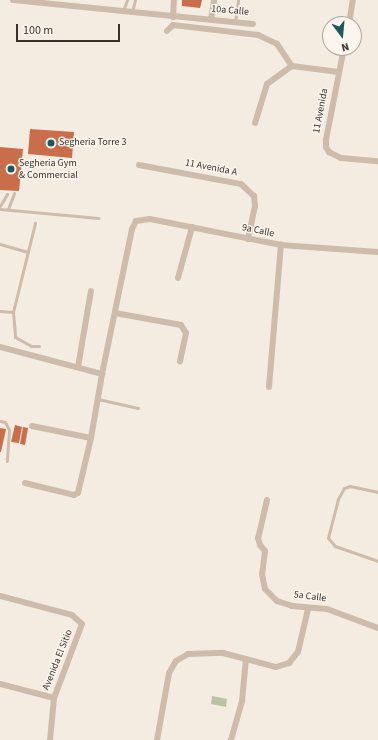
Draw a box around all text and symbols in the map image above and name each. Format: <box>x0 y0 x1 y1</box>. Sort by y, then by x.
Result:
street label: 10a Calle <box>211 3 249 19</box>
scale bar <box>18 16 122 42</box>
north arrow <box>322 16 362 56</box>
text: 100 m <box>23 22 53 39</box>
text: N <box>340 39 351 55</box>
street label: 11 Avenida <box>311 88 331 134</box>
place label: Segheria Torre 3 <box>59 137 126 149</box>
marker: Segheria Torre 3 <box>46 138 56 148</box>
place label: Segheria Gym & Commercial <box>19 157 78 180</box>
street label: 11 Avenida A <box>184 157 238 179</box>
marker: Segheria Gym & Commercial <box>6 164 16 174</box>
street label: 9a Calle <box>241 222 275 240</box>
street label: 5a Calle <box>293 589 327 605</box>
street label: Avenida El Sitio <box>40 628 76 692</box>

